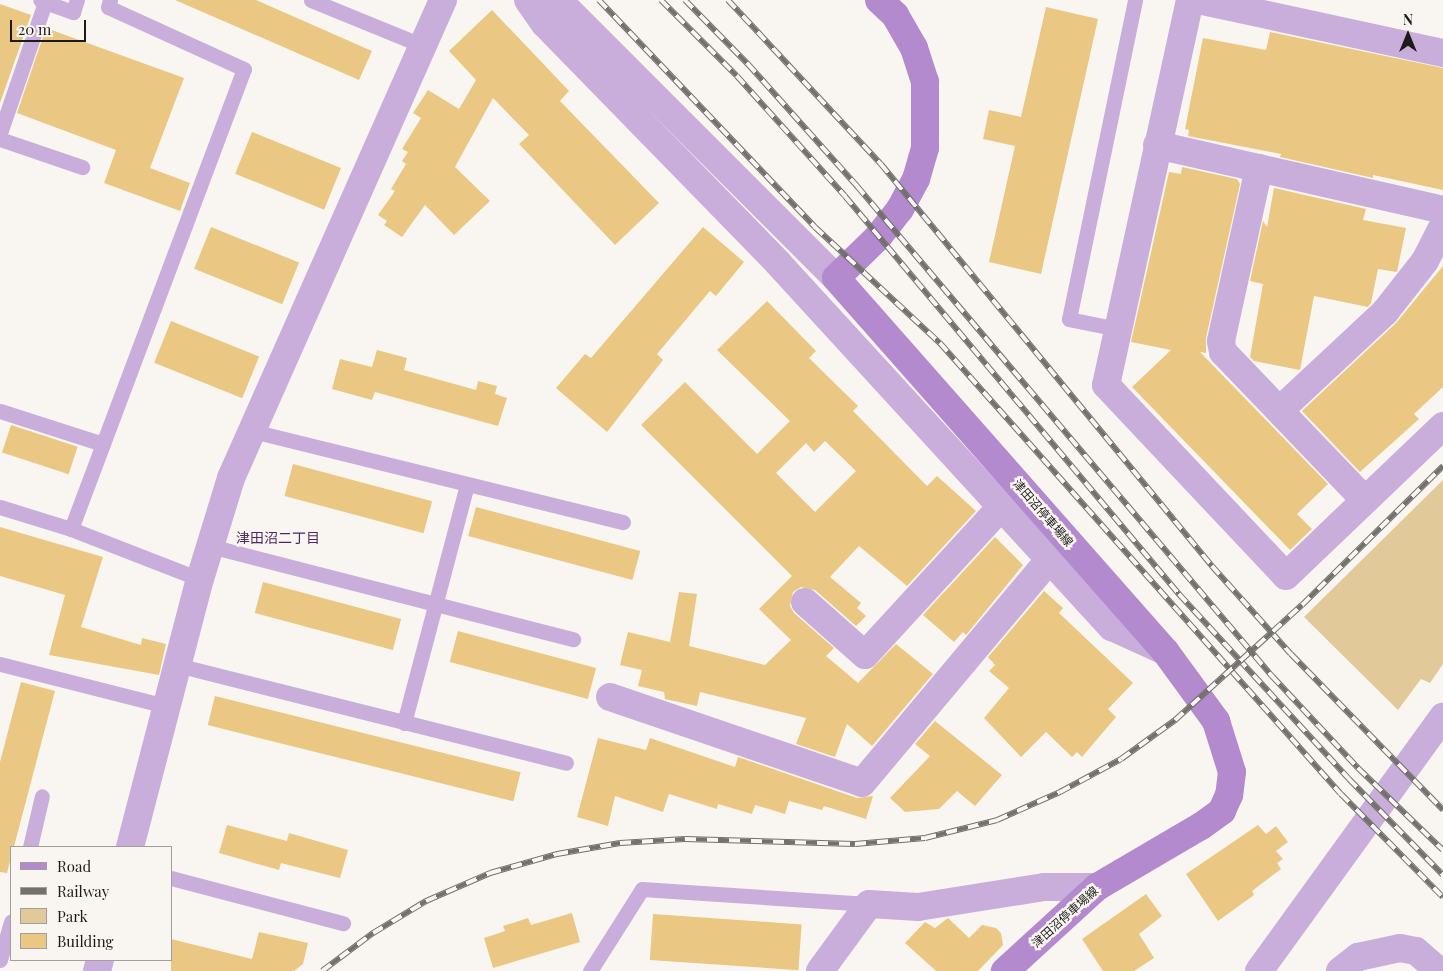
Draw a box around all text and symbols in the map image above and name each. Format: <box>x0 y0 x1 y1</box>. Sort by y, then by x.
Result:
scale bar <box>12 10 89 42</box>
north arrow <box>1383 10 1433 60</box>
text: N <box>1403 10 1413 29</box>
text: 20 m <box>18 19 51 39</box>
street label: 津田沼停車場線 <box>1010 477 1076 549</box>
district label: 津田沼二丁目 <box>236 530 320 546</box>
legend <box>10 846 172 961</box>
text: Road <box>57 856 91 876</box>
text: Railway <box>57 881 109 901</box>
street label: 津田沼停車場線 <box>1029 884 1101 950</box>
text: Park <box>57 906 88 926</box>
text: Building <box>57 931 113 951</box>

